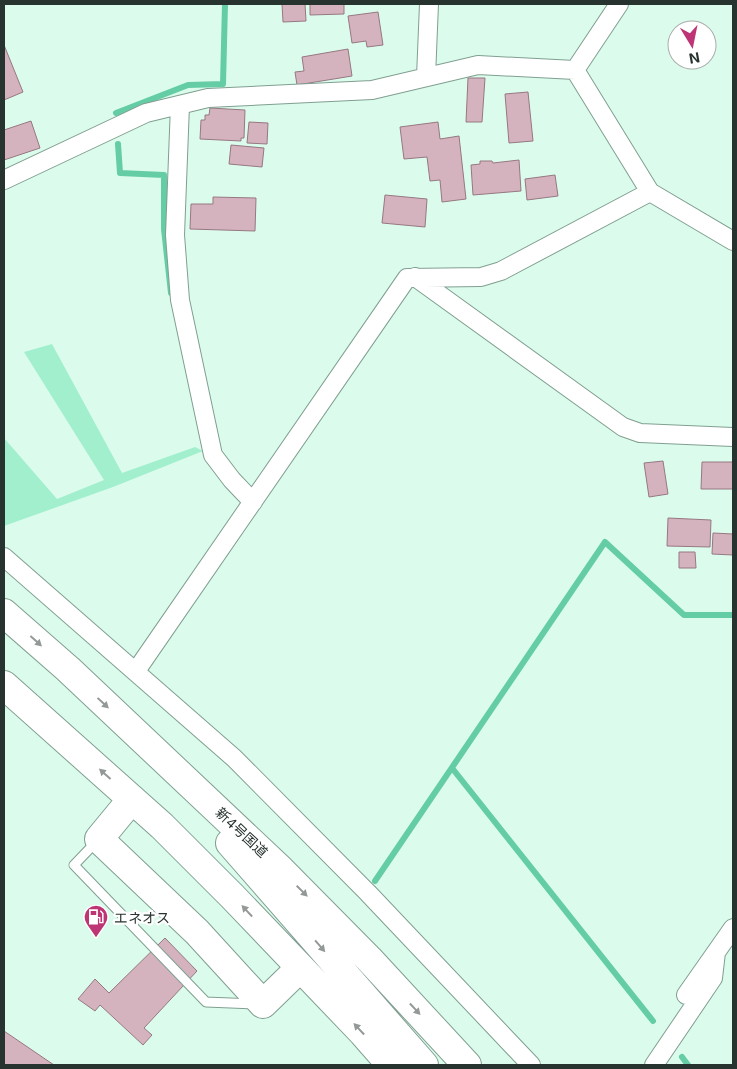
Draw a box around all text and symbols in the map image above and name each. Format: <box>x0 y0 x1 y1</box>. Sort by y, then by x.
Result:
north arrow <box>667 20 717 70</box>
text: N <box>688 49 701 68</box>
one-way arrow <box>29 635 41 647</box>
one-way arrow <box>97 697 110 708</box>
one-way arrow <box>98 769 111 780</box>
street label: 新4号国道 <box>212 804 272 860</box>
one-way arrow <box>296 885 308 897</box>
fuel station icon: エネオス <box>83 904 109 938</box>
one-way arrow <box>241 906 253 918</box>
place label: エネオス <box>114 909 170 926</box>
one-way arrow <box>315 940 326 953</box>
one-way arrow <box>409 1002 421 1014</box>
one-way arrow <box>353 1023 365 1035</box>

